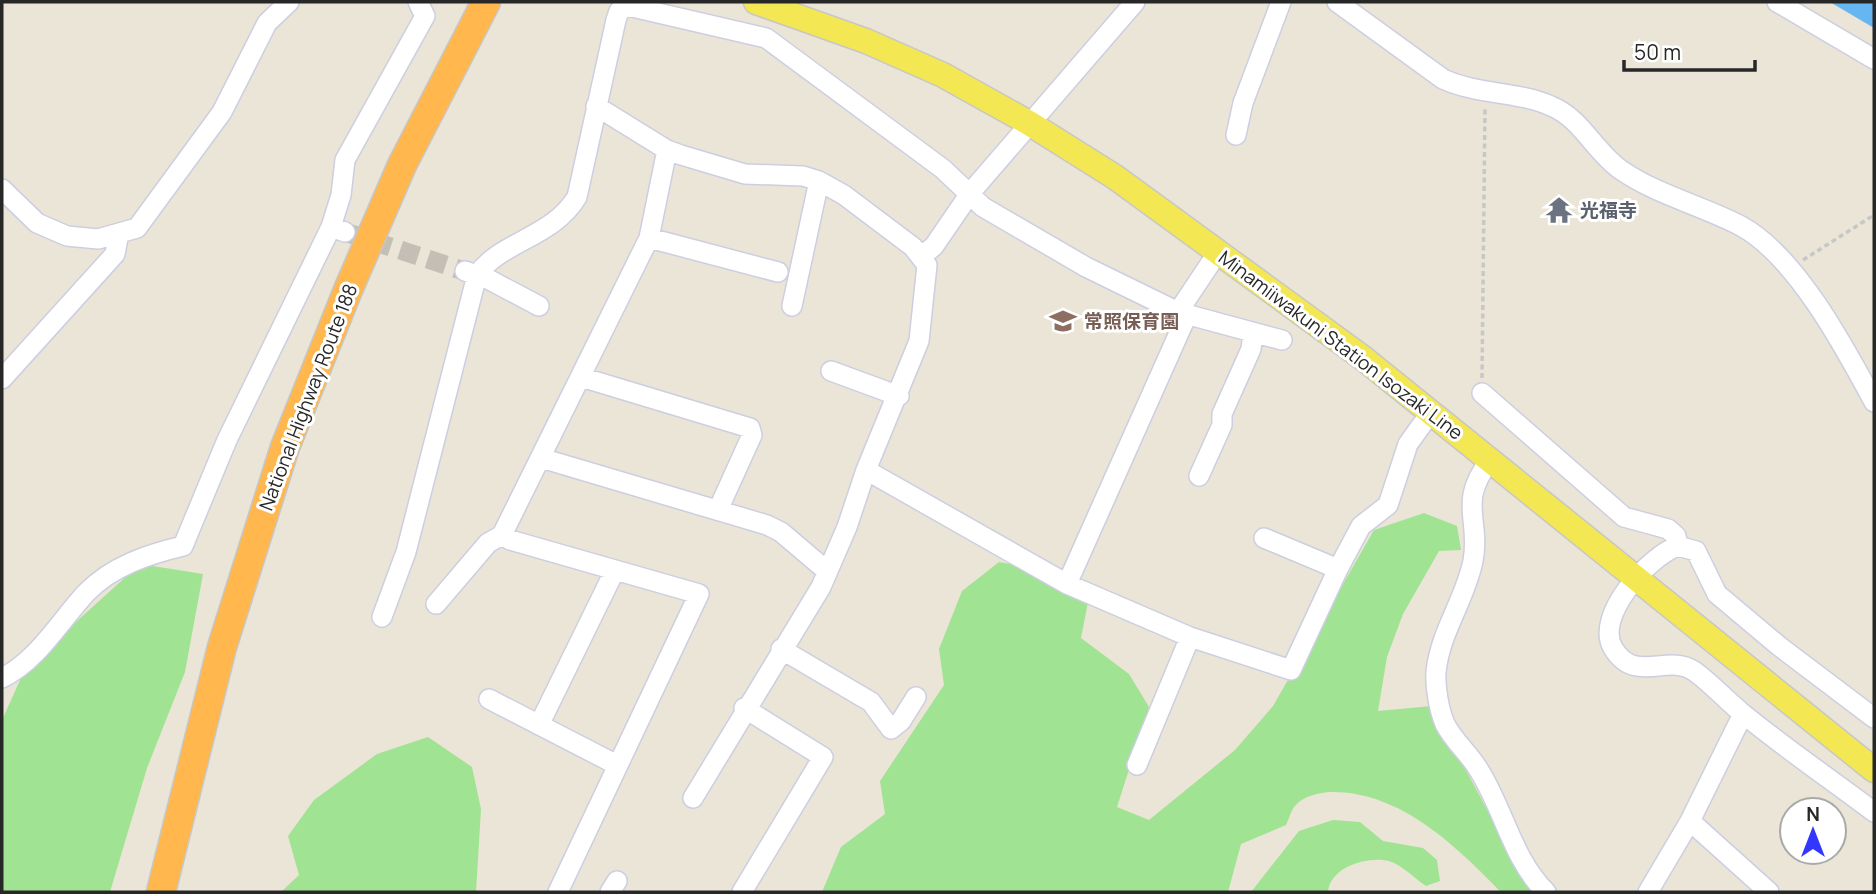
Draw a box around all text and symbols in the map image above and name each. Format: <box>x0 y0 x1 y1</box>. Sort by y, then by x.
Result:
scale bar <box>1624 28 1755 72</box>
text: 50 m <box>1634 38 1681 66</box>
temple icon: 光福寺 <box>1544 195 1574 225</box>
place label: 光福寺 <box>1580 197 1637 223</box>
street label: Minamiiwakuni Station Isozaki Line <box>1213 244 1469 446</box>
street label: National Highway Route 188 <box>253 280 363 514</box>
school or university icon: 常照保育園 <box>1048 306 1078 336</box>
place label: 常照保育園 <box>1084 308 1179 334</box>
north arrow <box>1778 796 1848 866</box>
text: N <box>1806 801 1820 827</box>

